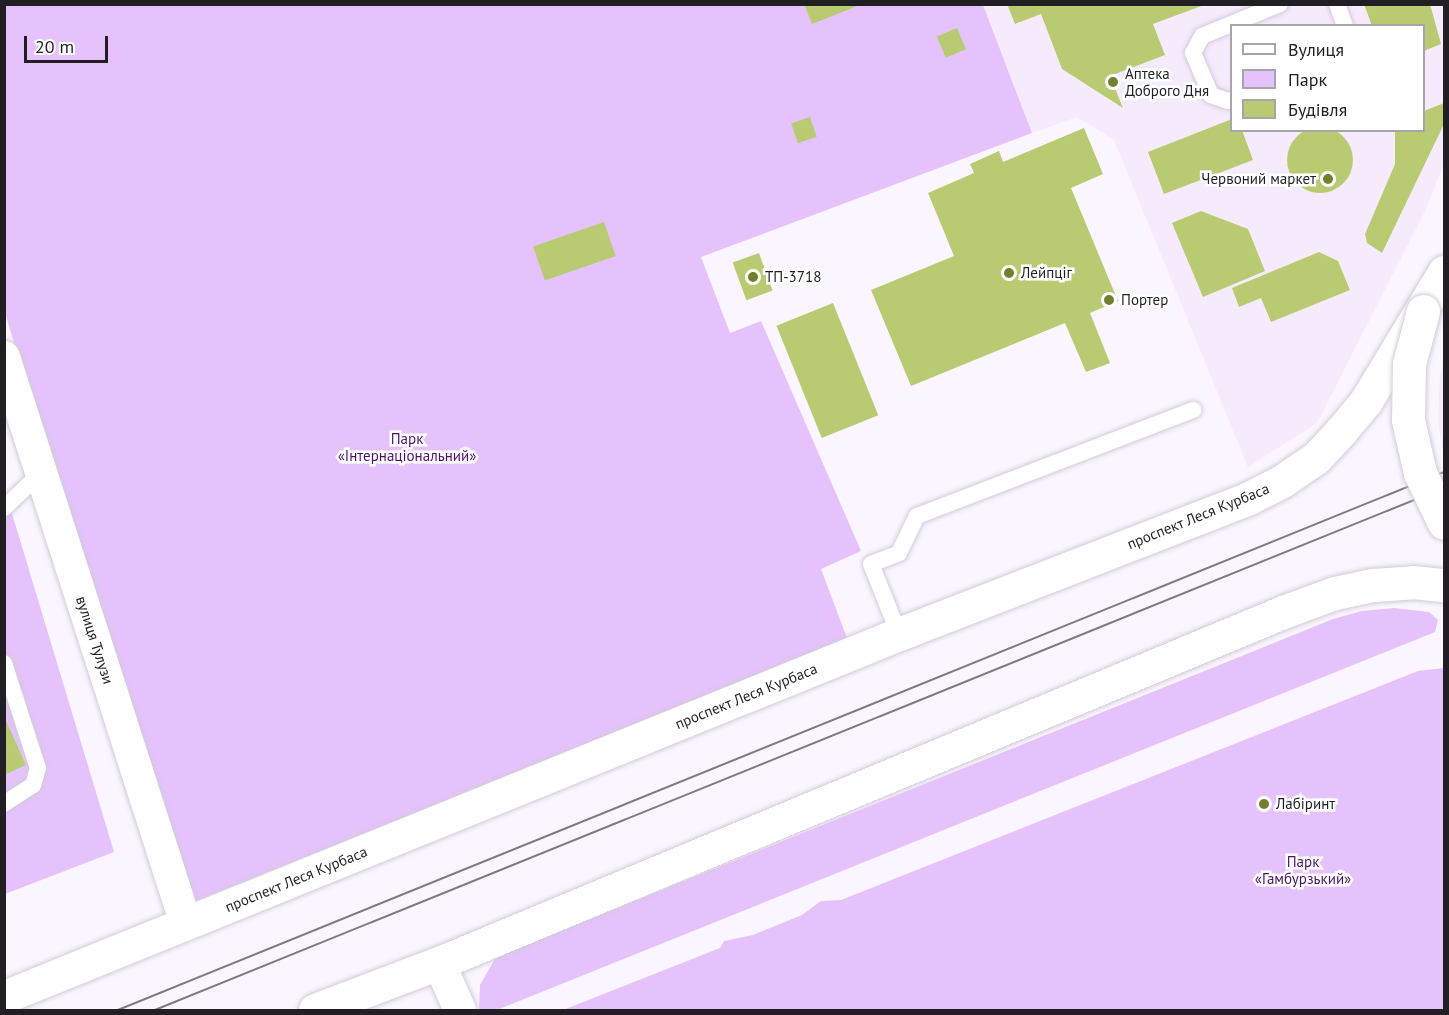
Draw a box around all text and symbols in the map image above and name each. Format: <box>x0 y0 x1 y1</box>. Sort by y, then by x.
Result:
scale bar <box>27 24 111 62</box>
legend <box>1230 24 1425 132</box>
text: 20 m <box>35 35 74 58</box>
text: Вулиця <box>1288 38 1344 61</box>
place label: Аптека Доброго Дня <box>1125 64 1210 99</box>
text: Парк <box>1288 68 1327 91</box>
marker: Аптека Доброго Дня <box>1106 75 1120 89</box>
text: Будівля <box>1288 98 1347 121</box>
place label: Червоний маркет <box>1201 170 1316 188</box>
marker: Червоний маркет <box>1321 172 1335 186</box>
place label: Лейпціг <box>1021 264 1072 282</box>
marker: Лейпціг <box>1002 266 1016 280</box>
place label: ТП-3718 <box>765 268 821 286</box>
marker: ТП-3718 <box>746 270 760 284</box>
place label: Портер <box>1121 291 1168 309</box>
marker: Портер <box>1102 293 1116 307</box>
park label: Парк «Інтернаціональний» <box>338 429 476 464</box>
street label: проспект Леся Курбаса <box>1124 479 1272 553</box>
street label: вулиця Тулузи <box>72 594 118 686</box>
street label: проспект Леся Курбаса <box>672 659 820 733</box>
place label: Лабіринт <box>1276 795 1335 813</box>
marker: Лабіринт <box>1257 797 1271 811</box>
street label: проспект Леся Курбаса <box>222 842 370 916</box>
park label: Парк «Гамбурзький» <box>1255 852 1351 887</box>

